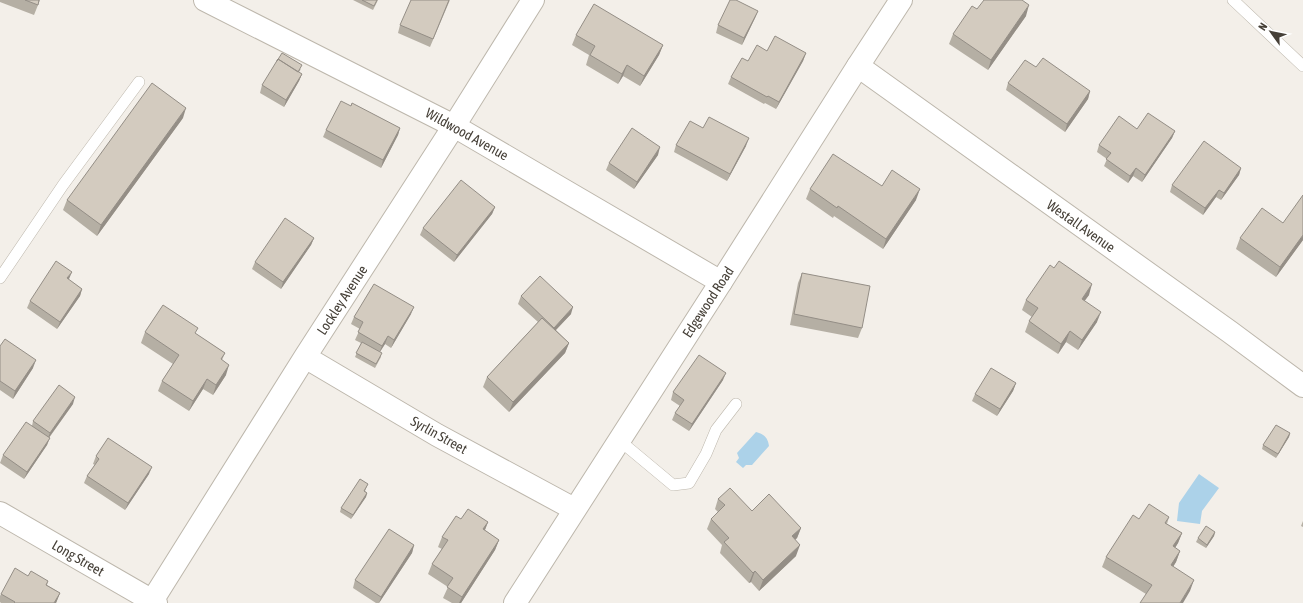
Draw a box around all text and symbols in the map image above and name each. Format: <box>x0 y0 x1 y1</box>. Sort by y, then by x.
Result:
north arrow <box>1251 12 1291 52</box>
text: N <box>1256 21 1269 33</box>
street label: Wildwood Avenue <box>423 105 511 163</box>
street label: Westall Avenue <box>1044 197 1118 255</box>
street label: Lockley Avenue <box>314 262 370 338</box>
street label: Edgewood Road <box>679 264 737 340</box>
street label: Syrlin Street <box>408 413 470 457</box>
street label: Long Street <box>49 537 107 579</box>

